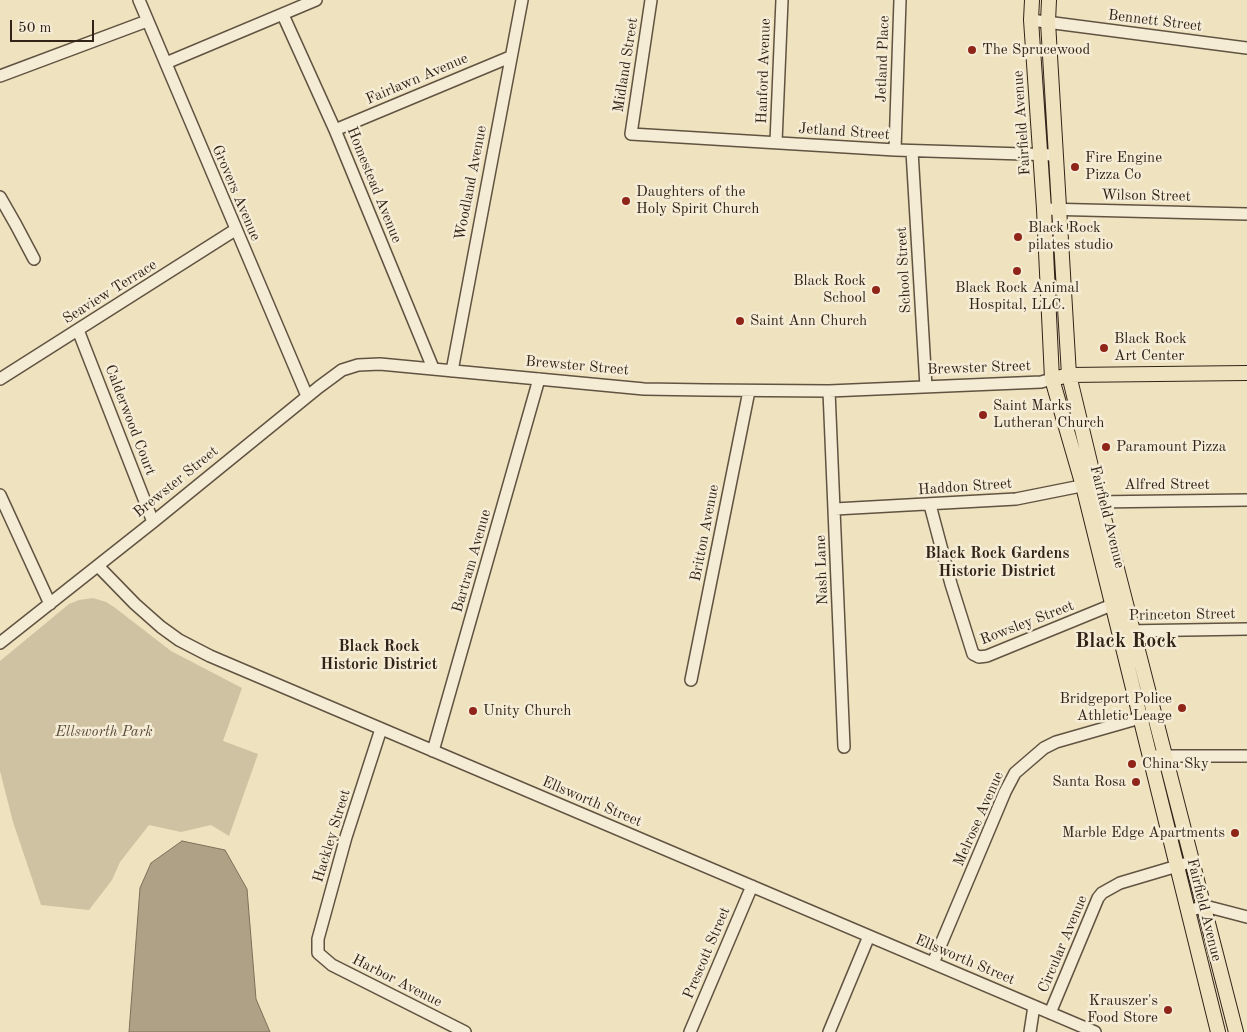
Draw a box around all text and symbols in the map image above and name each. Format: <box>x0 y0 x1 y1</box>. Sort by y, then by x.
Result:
street label: Bennett Street <box>1107 6 1203 36</box>
scale bar <box>12 10 96 42</box>
street label: Jetland Place <box>872 15 894 103</box>
street label: Midland Street <box>610 16 642 114</box>
street label: Hanford Avenue <box>753 18 775 124</box>
text: 50 m <box>18 21 52 36</box>
place label: The Sprucewood <box>982 41 1090 59</box>
marker: The Sprucewood <box>966 44 978 56</box>
street label: Fairlawn Avenue <box>363 49 471 109</box>
street label: Fairfield Avenue <box>1009 70 1035 176</box>
street label: Jetland Street <box>798 120 890 144</box>
street label: Homestead Avenue <box>342 124 406 246</box>
street label: Woodland Avenue <box>451 124 491 242</box>
street label: Grovers Avenue <box>208 142 264 244</box>
place label: Fire Engine Pizza Co <box>1085 149 1162 184</box>
marker: Fire Engine Pizza Co <box>1069 161 1081 173</box>
place label: Daughters of the Holy Spirit Church <box>636 183 759 218</box>
street label: Wilson Street <box>1101 186 1191 206</box>
marker: Daughters of the Holy Spirit Church <box>620 195 632 207</box>
place label: Black Rock pilates studio <box>1028 219 1113 254</box>
street label: School Street <box>893 226 915 314</box>
marker: Black Rock pilates studio <box>1012 231 1024 243</box>
street label: Seaview Terrace <box>60 256 160 328</box>
marker: Black Rock Animal Hospital, LLC. <box>1011 265 1023 277</box>
place label: Black Rock School <box>793 272 866 307</box>
place label: Black Rock Animal Hospital, LLC. <box>955 279 1079 314</box>
marker: Black Rock School <box>870 284 882 296</box>
place label: Saint Ann Church <box>750 312 867 330</box>
marker: Saint Ann Church <box>734 315 746 327</box>
place label: Black Rock Art Center <box>1114 330 1187 365</box>
marker: Black Rock Art Center <box>1098 342 1110 354</box>
street label: Brewster Street <box>525 353 629 379</box>
street label: Brewster Street <box>927 357 1031 379</box>
street label: Calderwood Court <box>101 362 159 478</box>
place label: Saint Marks Lutheran Church <box>993 397 1104 432</box>
marker: Saint Marks Lutheran Church <box>977 409 989 421</box>
place label: Paramount Pizza <box>1116 438 1226 456</box>
marker: Paramount Pizza <box>1100 441 1112 453</box>
street label: Brewster Street <box>130 442 222 522</box>
street label: Fairfield Avenue <box>1086 464 1128 570</box>
street label: Haddon Street <box>917 475 1013 499</box>
street label: Alfred Street <box>1124 476 1210 494</box>
street label: Britton Avenue <box>687 483 723 583</box>
street label: Bartram Avenue <box>449 507 495 615</box>
street label: Nash Lane <box>812 535 832 605</box>
district label: Black Rock Gardens Historic District <box>925 544 1069 582</box>
street label: Rowsley Street <box>978 597 1076 649</box>
street label: Princeton Street <box>1129 605 1235 625</box>
district label: Black Rock <box>1075 630 1177 654</box>
district label: Black Rock Historic District <box>320 637 438 675</box>
place label: Bridgeport Police Athletic Leage <box>1059 690 1172 725</box>
place label: Unity Church <box>483 702 571 720</box>
marker: Bridgeport Police Athletic Leage <box>1176 702 1188 714</box>
marker: Unity Church <box>467 705 479 717</box>
park label: Ellsworth Park <box>55 723 153 741</box>
place label: China Sky <box>1142 755 1209 773</box>
marker: China Sky <box>1126 758 1138 770</box>
street label: Melrose Avenue <box>950 769 1008 869</box>
street label: Ellsworth Street <box>539 773 645 831</box>
place label: Santa Rosa <box>1052 773 1126 791</box>
marker: Santa Rosa <box>1130 776 1142 788</box>
street label: Hackley Street <box>309 787 355 885</box>
place label: Marble Edge Apartments <box>1062 824 1225 842</box>
marker: Marble Edge Apartments <box>1229 827 1241 839</box>
street label: Fairfield Avenue <box>1183 857 1225 963</box>
street label: Circular Avenue <box>1034 893 1092 995</box>
street label: Prescott Street <box>680 904 734 1002</box>
street label: Ellsworth Street <box>912 931 1018 989</box>
street label: Harbor Avenue <box>349 951 445 1011</box>
place label: Krauszer's Food Store <box>1087 992 1158 1027</box>
marker: Krauszer's Food Store <box>1162 1004 1174 1016</box>

